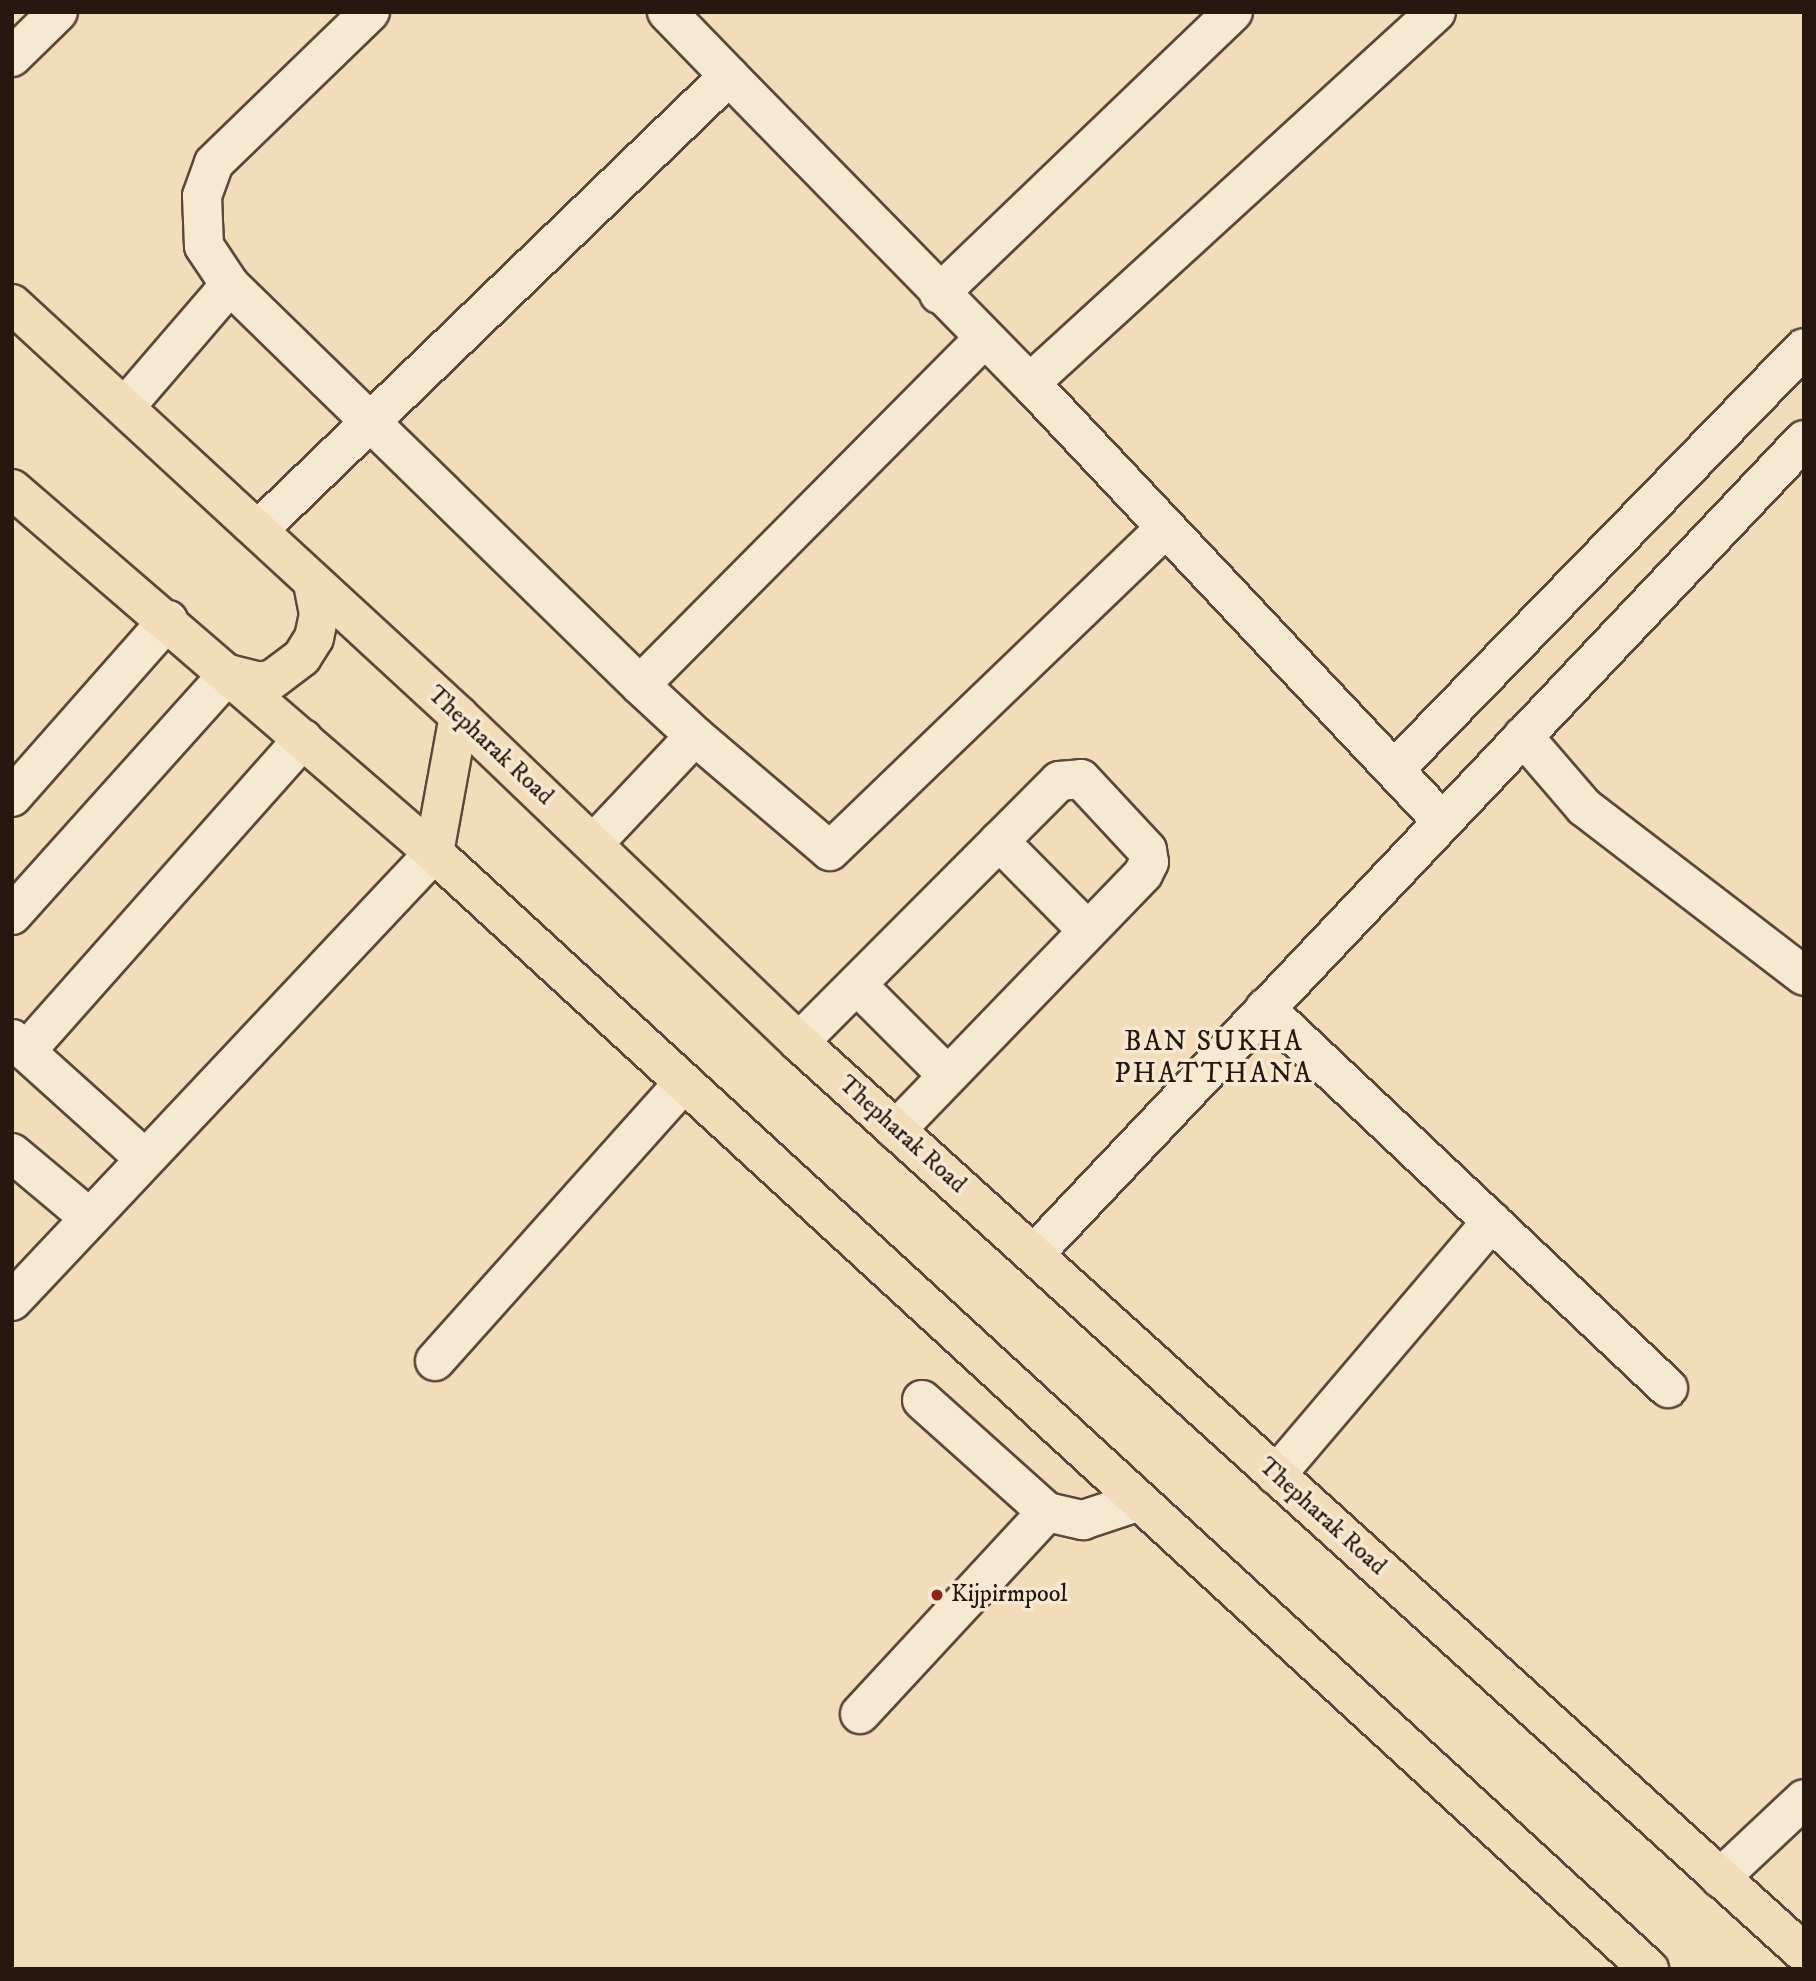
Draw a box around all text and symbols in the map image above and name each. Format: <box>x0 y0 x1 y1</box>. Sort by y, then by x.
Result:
street label: Thepharak Road <box>421 680 559 812</box>
district label: BAN SUKHA PHATTHANA <box>1115 1025 1313 1091</box>
street label: Thepharak Road <box>832 1070 972 1200</box>
street label: Thepharak Road <box>1252 1452 1392 1582</box>
place label: Kijpirmpool <box>951 1581 1068 1609</box>
marker: Kijpirmpool <box>929 1587 945 1603</box>

